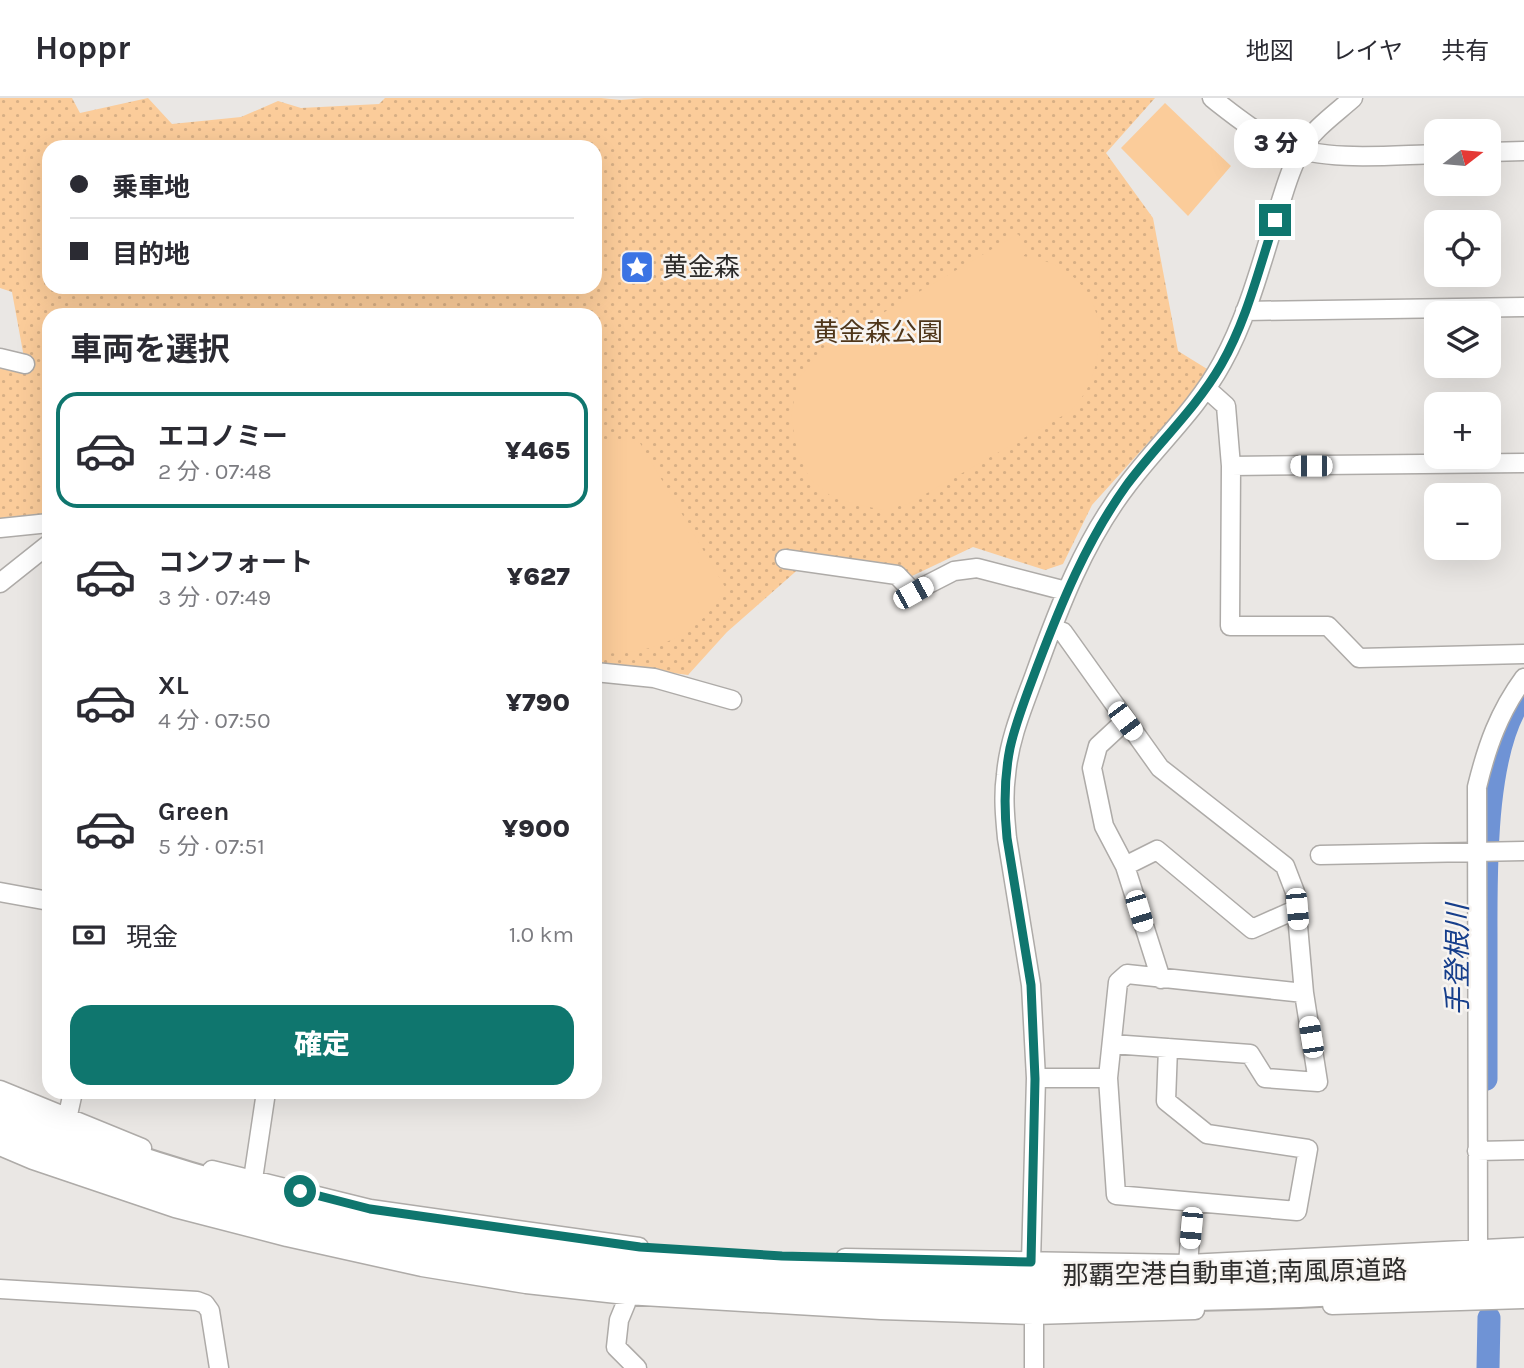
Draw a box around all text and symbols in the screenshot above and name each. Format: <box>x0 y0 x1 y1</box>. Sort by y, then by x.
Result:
text: Hoppr <box>35 29 130 67</box>
text: 地図 <box>1246 37 1294 65</box>
text: レイヤ <box>1332 37 1403 65</box>
text: 共有 <box>1441 37 1489 65</box>
callout: 3 分 <box>1233 118 1317 167</box>
north arrow <box>1424 119 1502 196</box>
map controls <box>1424 119 1501 560</box>
text: 3 分 <box>1254 130 1298 157</box>
text: 乗車地 <box>112 172 190 203</box>
route end <box>1259 204 1291 236</box>
button: locate <box>1424 210 1501 287</box>
text: 目的地 <box>112 239 190 270</box>
place icon: 黄金森 <box>618 248 656 286</box>
place label: 黄金森 <box>662 252 740 283</box>
button: layers <box>1424 301 1501 378</box>
park label: 黄金森公園 <box>813 317 943 348</box>
text: 車両を選択 <box>70 331 230 368</box>
button: + <box>1424 392 1501 469</box>
icon: car <box>74 419 137 482</box>
text: エコノミー <box>158 421 288 452</box>
text: ¥465 <box>505 435 570 466</box>
car <box>1291 456 1333 477</box>
text: 2 分 · 07:48 <box>158 458 272 485</box>
button: − <box>1424 483 1501 560</box>
icon: car <box>74 545 137 608</box>
text: コンフォート <box>158 547 313 578</box>
text: ¥627 <box>507 561 570 592</box>
car <box>890 574 937 612</box>
text: 3 分 · 07:49 <box>158 584 271 611</box>
text: XL <box>158 670 189 701</box>
icon: car <box>74 671 137 734</box>
text: ¥790 <box>506 687 570 718</box>
car <box>1104 698 1147 744</box>
text: 4 分 · 07:50 <box>158 707 271 734</box>
text: Green <box>158 796 230 827</box>
icon: car <box>74 797 137 860</box>
text: ¥900 <box>502 813 570 844</box>
text: 5 分 · 07:51 <box>158 833 265 860</box>
car <box>1285 887 1310 931</box>
car <box>1123 888 1156 934</box>
water label: 手登根川 <box>1441 901 1474 1016</box>
icon: cash <box>70 916 108 954</box>
text: 1.0 km <box>509 921 574 948</box>
text: 現金 <box>126 922 178 953</box>
button: 確定 <box>70 1005 574 1085</box>
car <box>1298 1015 1325 1059</box>
route start <box>284 1175 316 1207</box>
car <box>1179 1206 1204 1250</box>
street label: 那覇空港自動車道;南風原道路 <box>1062 1254 1408 1292</box>

